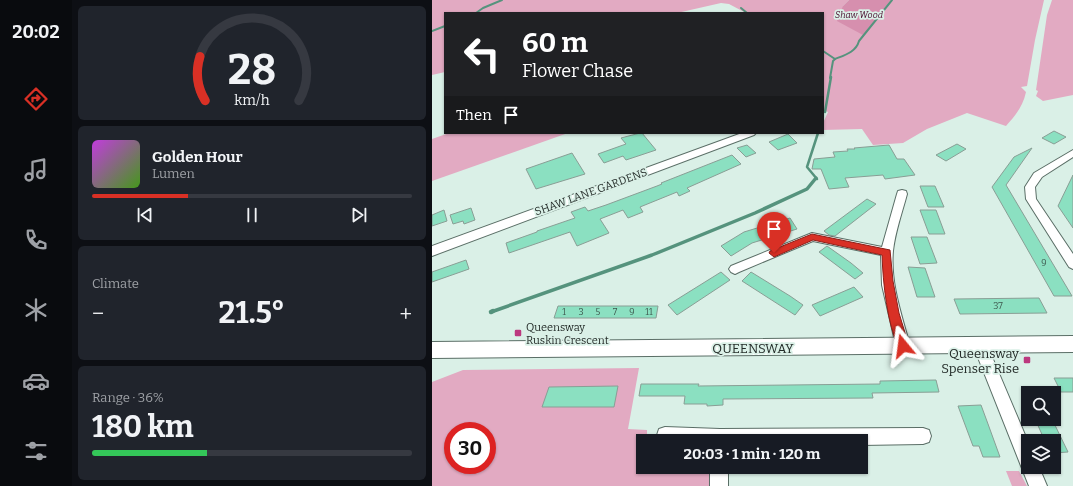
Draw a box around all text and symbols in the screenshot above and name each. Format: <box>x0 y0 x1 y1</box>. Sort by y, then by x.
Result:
park label: Shaw Wood <box>835 10 884 20</box>
text: 20:02 <box>12 21 60 43</box>
text: 60 m <box>522 26 588 59</box>
icon: left <box>456 28 508 80</box>
text: 28 <box>228 45 276 95</box>
text: Flower Chase <box>522 60 633 82</box>
icon: directions <box>22 85 50 113</box>
text: km/h <box>234 92 270 109</box>
icon: arrive <box>500 104 522 126</box>
text: Then <box>456 106 492 124</box>
text: Golden Hour <box>152 148 243 166</box>
icon: music <box>22 156 50 184</box>
text: Lumen <box>152 166 195 181</box>
street label: SHAW LANE GARDENS <box>533 166 649 218</box>
icon: previous <box>134 204 156 226</box>
icon: pause <box>241 204 263 226</box>
icon: next <box>348 204 370 226</box>
pin <box>757 212 791 253</box>
icon: arrive <box>763 218 785 240</box>
icon: phone <box>22 226 50 254</box>
house number: 9 <box>1041 258 1047 268</box>
text: Climate <box>92 276 139 291</box>
text: 21.5° <box>219 295 285 331</box>
icon: climate <box>22 296 50 324</box>
text: − <box>92 300 104 327</box>
text: + <box>399 300 412 327</box>
house number: 37 <box>993 301 1003 311</box>
house number: 1 <box>562 307 566 317</box>
house number: 3 <box>578 307 584 317</box>
house number: 5 <box>596 307 601 317</box>
house number: 7 <box>613 307 618 317</box>
house number: 9 <box>629 307 635 317</box>
house number: 11 <box>645 307 653 317</box>
place label: Queensway Ruskin Crescent <box>526 321 609 347</box>
position arrow <box>882 325 924 367</box>
marker: Queensway Ruskin Crescent <box>513 328 523 338</box>
street label: QUEENSWAY <box>712 341 794 356</box>
place label: Queensway Spenser Rise <box>941 346 1019 376</box>
marker: Queensway Spenser Rise <box>1022 355 1032 365</box>
icon: car <box>22 367 50 395</box>
map controls <box>1021 386 1061 474</box>
button: search <box>1021 386 1061 426</box>
text: Range · 36% <box>92 390 164 405</box>
text: 180 km <box>92 409 194 445</box>
speed limit sign: 30 <box>444 422 496 474</box>
button: layers <box>1021 434 1061 474</box>
icon: filters <box>22 437 50 465</box>
text: 20:03 · 1 min · 120 m <box>684 445 820 463</box>

